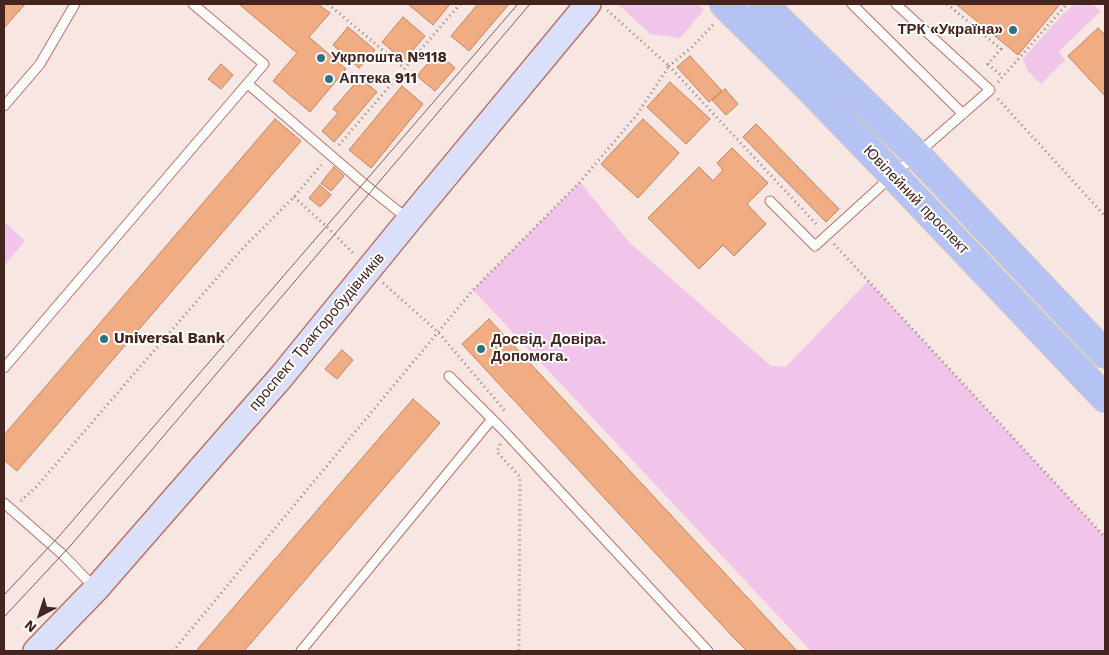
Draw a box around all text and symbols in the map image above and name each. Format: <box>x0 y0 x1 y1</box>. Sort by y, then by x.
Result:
place label: ТРК «Україна» <box>897 21 1003 39</box>
marker: ТРК «Україна» <box>1007 24 1019 36</box>
place label: Укрпошта №118 <box>331 49 447 67</box>
marker: Укрпошта №118 <box>315 52 327 64</box>
place label: Аптека 911 <box>339 70 417 88</box>
marker: Аптека 911 <box>323 73 335 85</box>
street label: Ювілейний проспект <box>859 142 973 258</box>
street label: проспект Тракторобудівників <box>246 249 388 415</box>
place label: Universal Bank <box>114 330 225 348</box>
place label: Досвід. Довіра. Допомога. <box>491 331 606 366</box>
marker: Universal Bank <box>98 333 110 345</box>
marker: Досвід. Довіра. Допомога. <box>475 343 487 355</box>
north arrow <box>15 590 65 640</box>
text: N <box>21 617 39 636</box>

